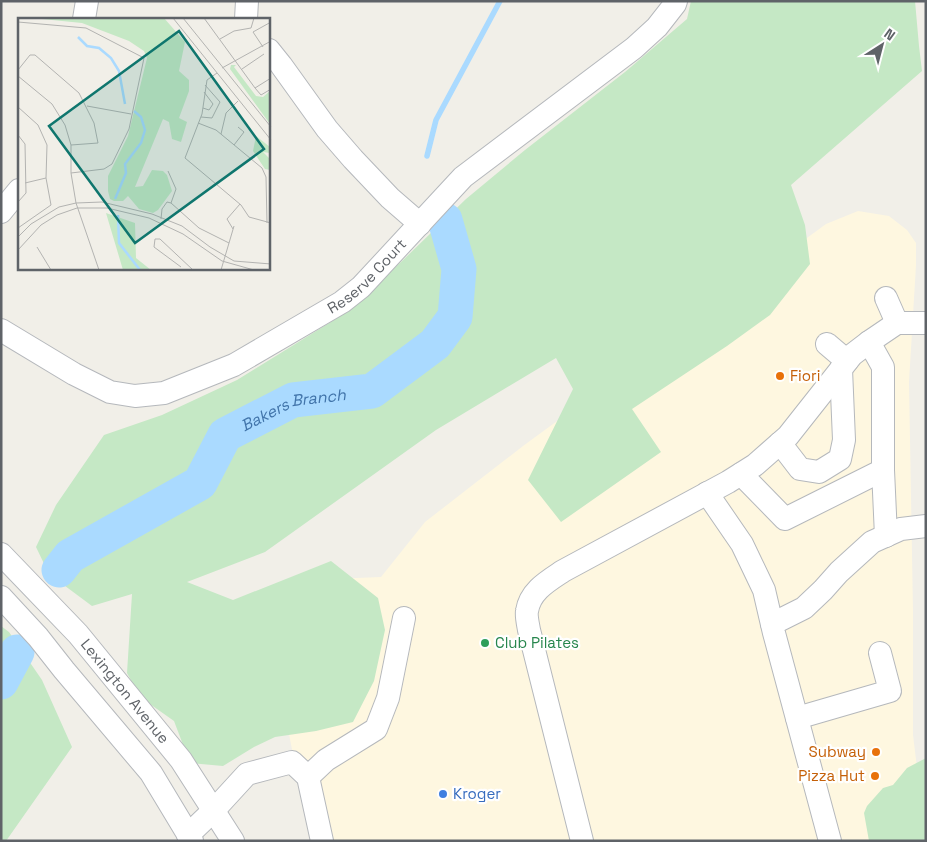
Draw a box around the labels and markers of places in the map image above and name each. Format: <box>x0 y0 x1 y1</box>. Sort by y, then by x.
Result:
place label: Fiori <box>790 366 820 385</box>
marker: Fiori <box>774 370 786 382</box>
place label: Club Pilates <box>495 633 579 652</box>
marker: Club Pilates <box>479 637 491 649</box>
place label: Subway <box>809 742 866 761</box>
marker: Subway <box>870 746 882 758</box>
place label: Pizza Hut <box>798 766 865 785</box>
marker: Pizza Hut <box>869 770 881 782</box>
place label: Kroger <box>453 784 501 803</box>
marker: Kroger <box>437 788 449 800</box>

